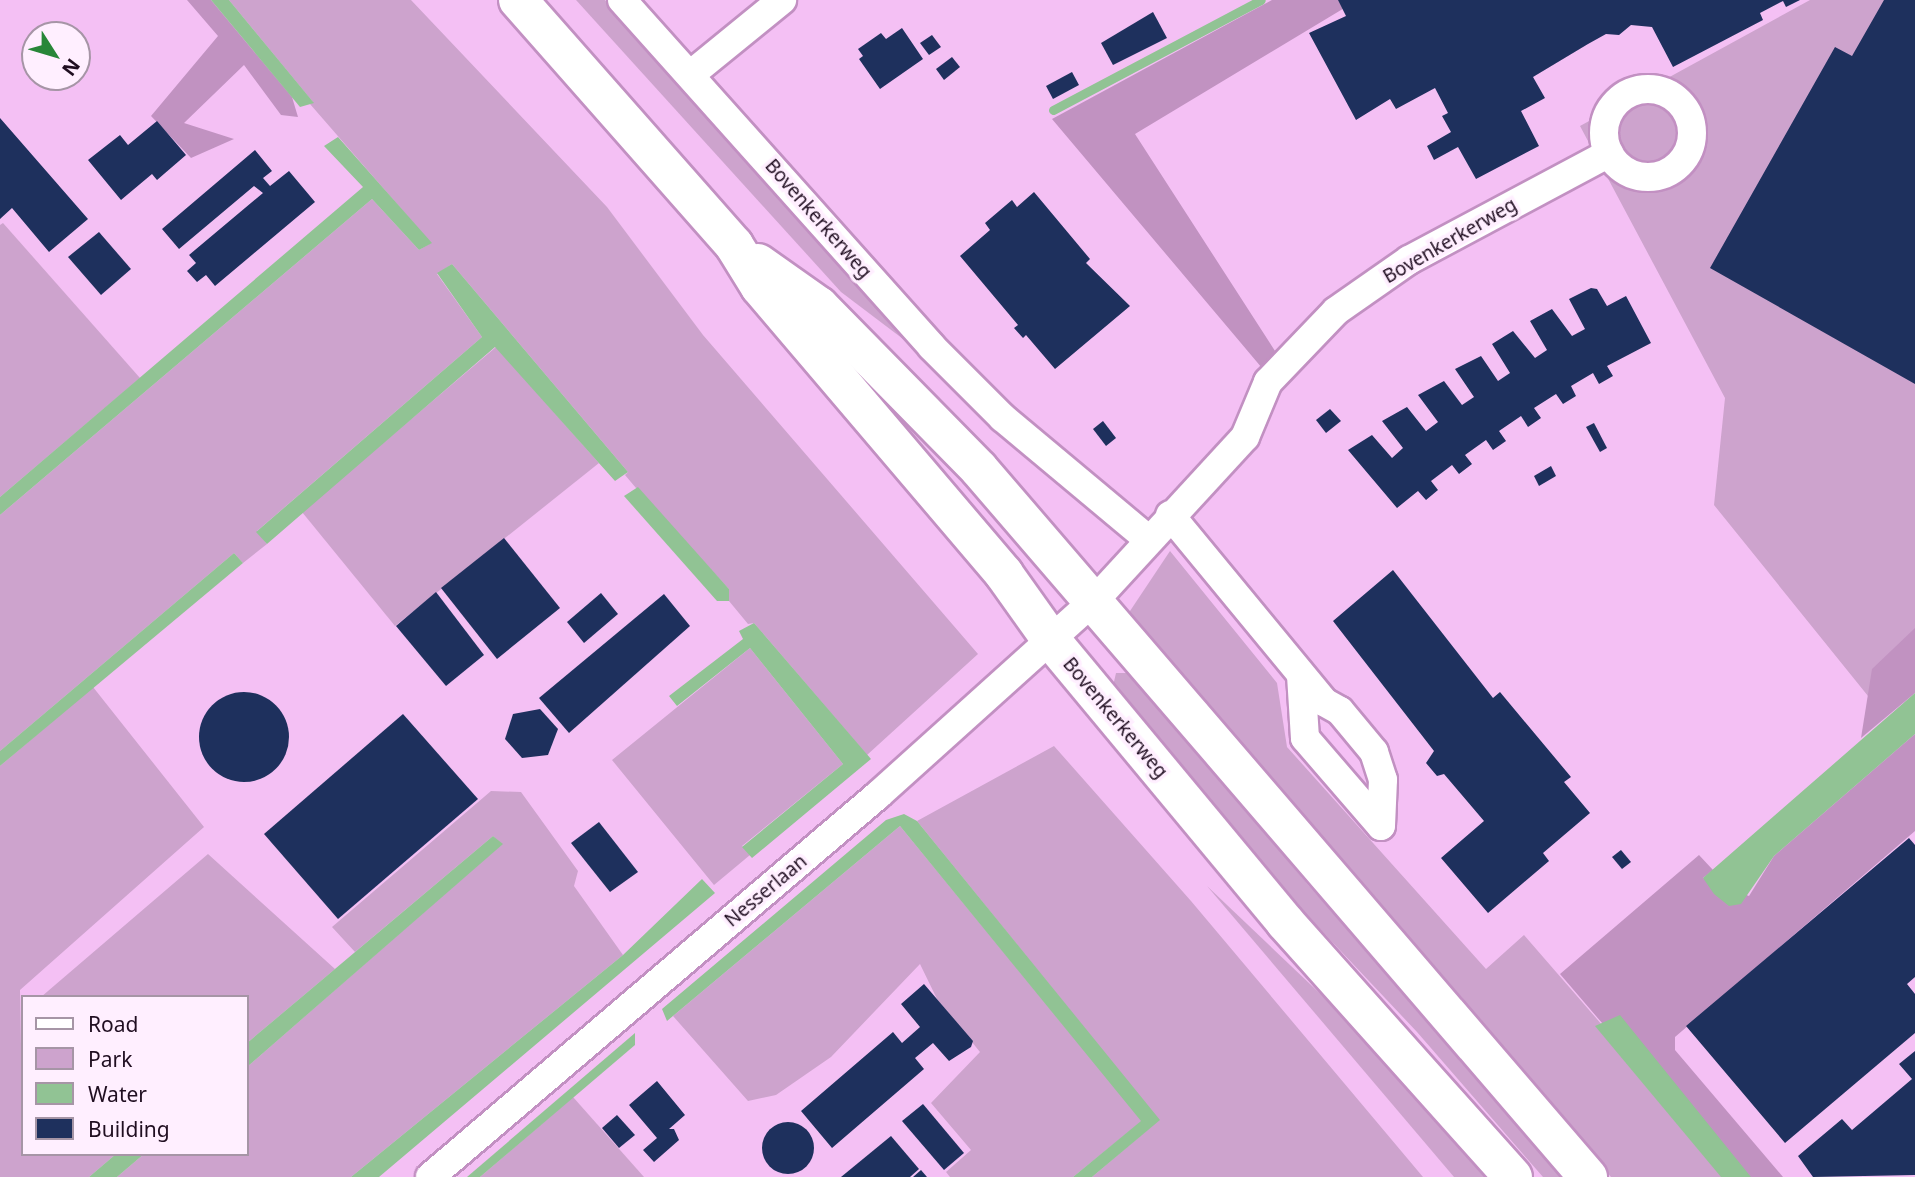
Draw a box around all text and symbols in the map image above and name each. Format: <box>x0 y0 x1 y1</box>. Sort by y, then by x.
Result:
north arrow <box>21 21 91 91</box>
text: N <box>56 53 86 81</box>
street label: Bovenkerkerweg <box>760 155 876 283</box>
street label: Bovenkerkerweg <box>1379 194 1521 288</box>
street label: Bovenkerkerweg <box>1058 653 1172 783</box>
street label: Nesserlaan <box>720 850 812 932</box>
legend <box>21 995 248 1156</box>
text: Road <box>88 1010 138 1038</box>
text: Park <box>88 1045 132 1073</box>
text: Water <box>88 1080 147 1108</box>
text: Building <box>88 1115 170 1143</box>

